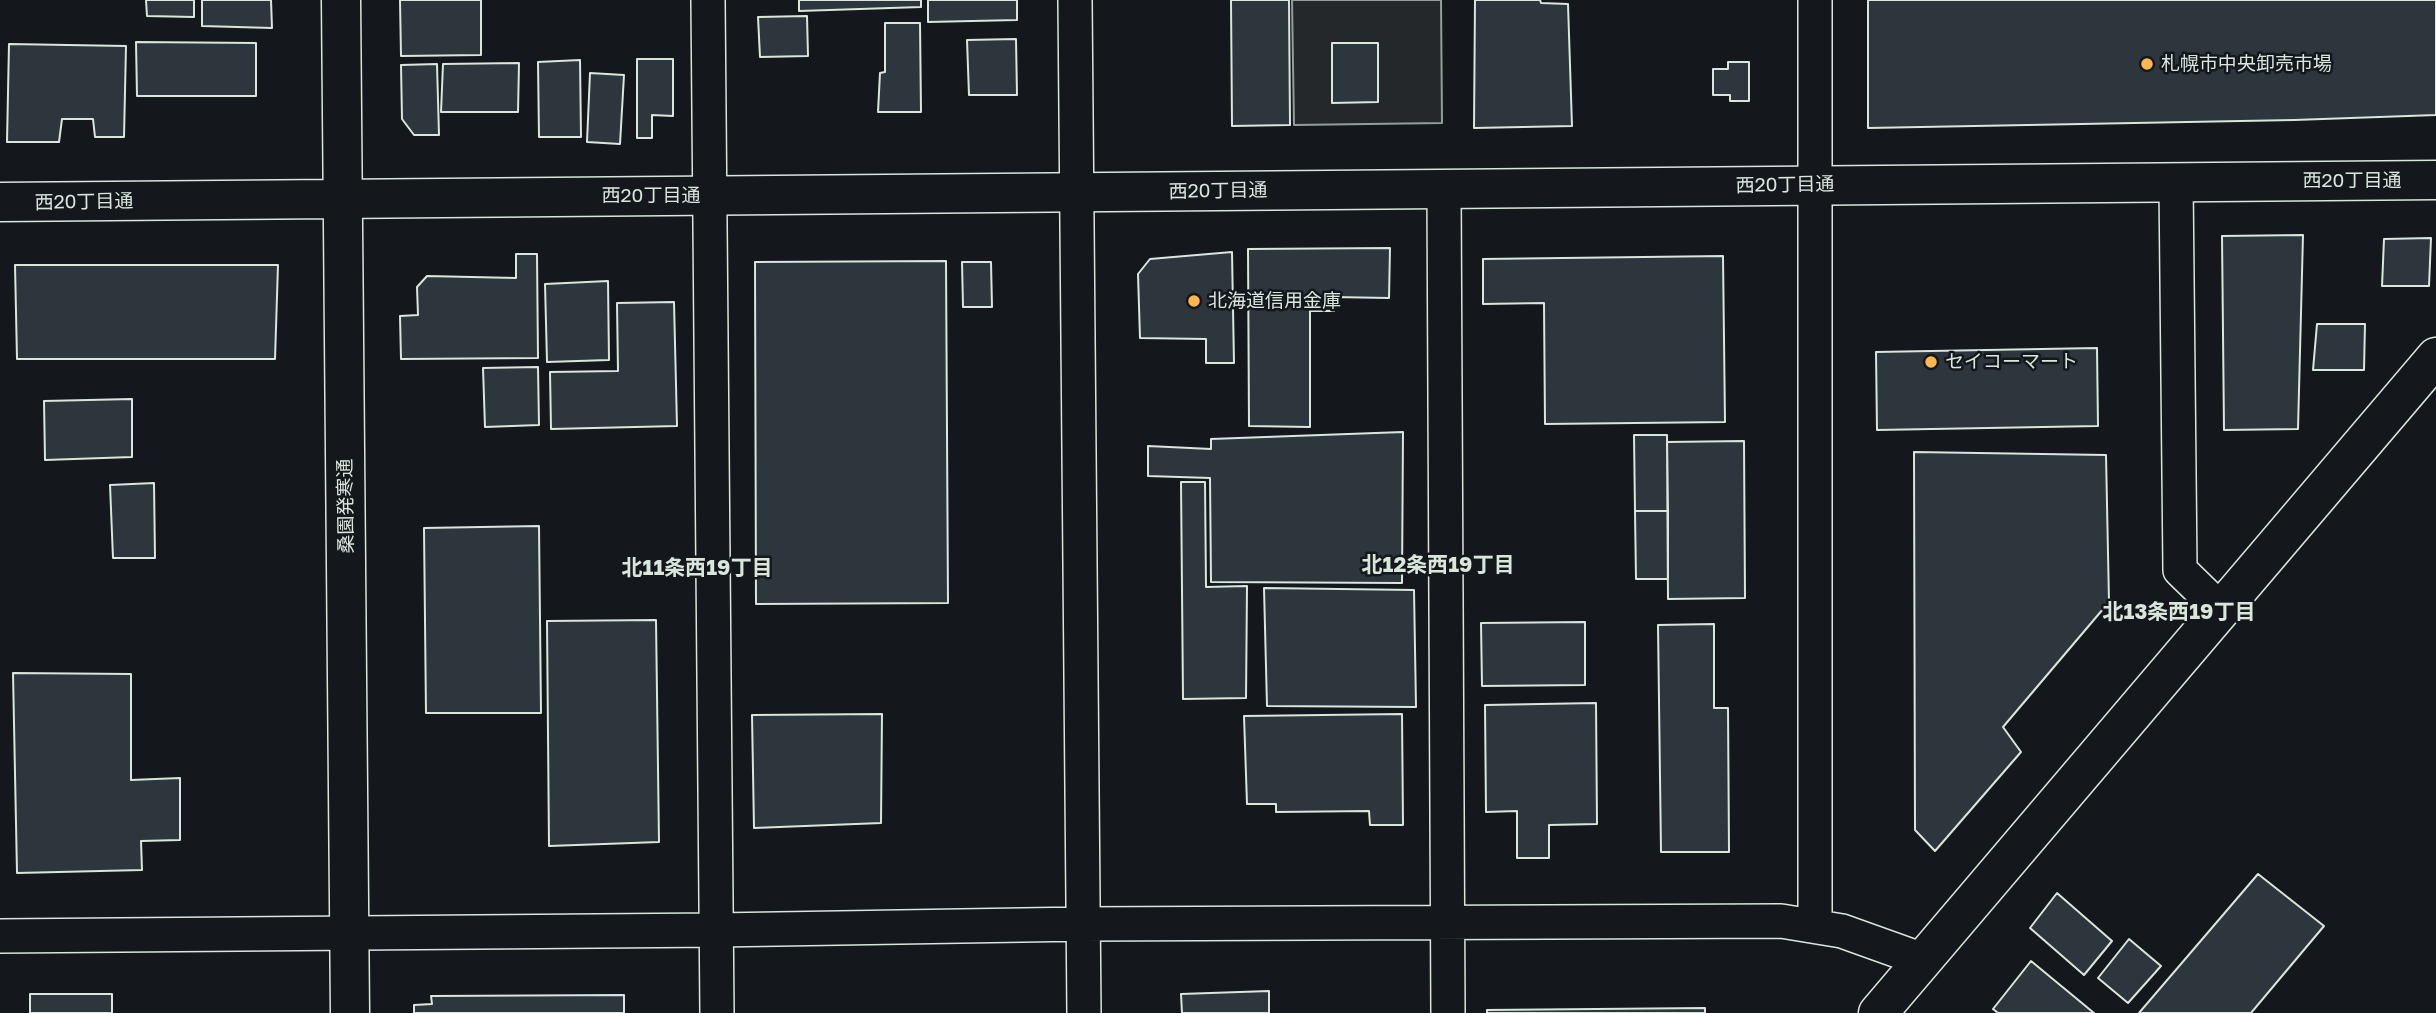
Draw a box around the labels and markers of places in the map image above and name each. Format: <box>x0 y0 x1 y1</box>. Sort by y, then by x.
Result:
place label: 札幌市中央卸売市場 <box>2161 53 2332 75</box>
marker: 札幌市中央卸売市場 <box>2139 56 2155 72</box>
place label: 北海道信用金庫 <box>1208 290 1341 312</box>
marker: 北海道信用金庫 <box>1186 293 1202 309</box>
place label: セイコーマート <box>1945 351 2078 373</box>
marker: セイコーマート <box>1923 354 1939 370</box>

